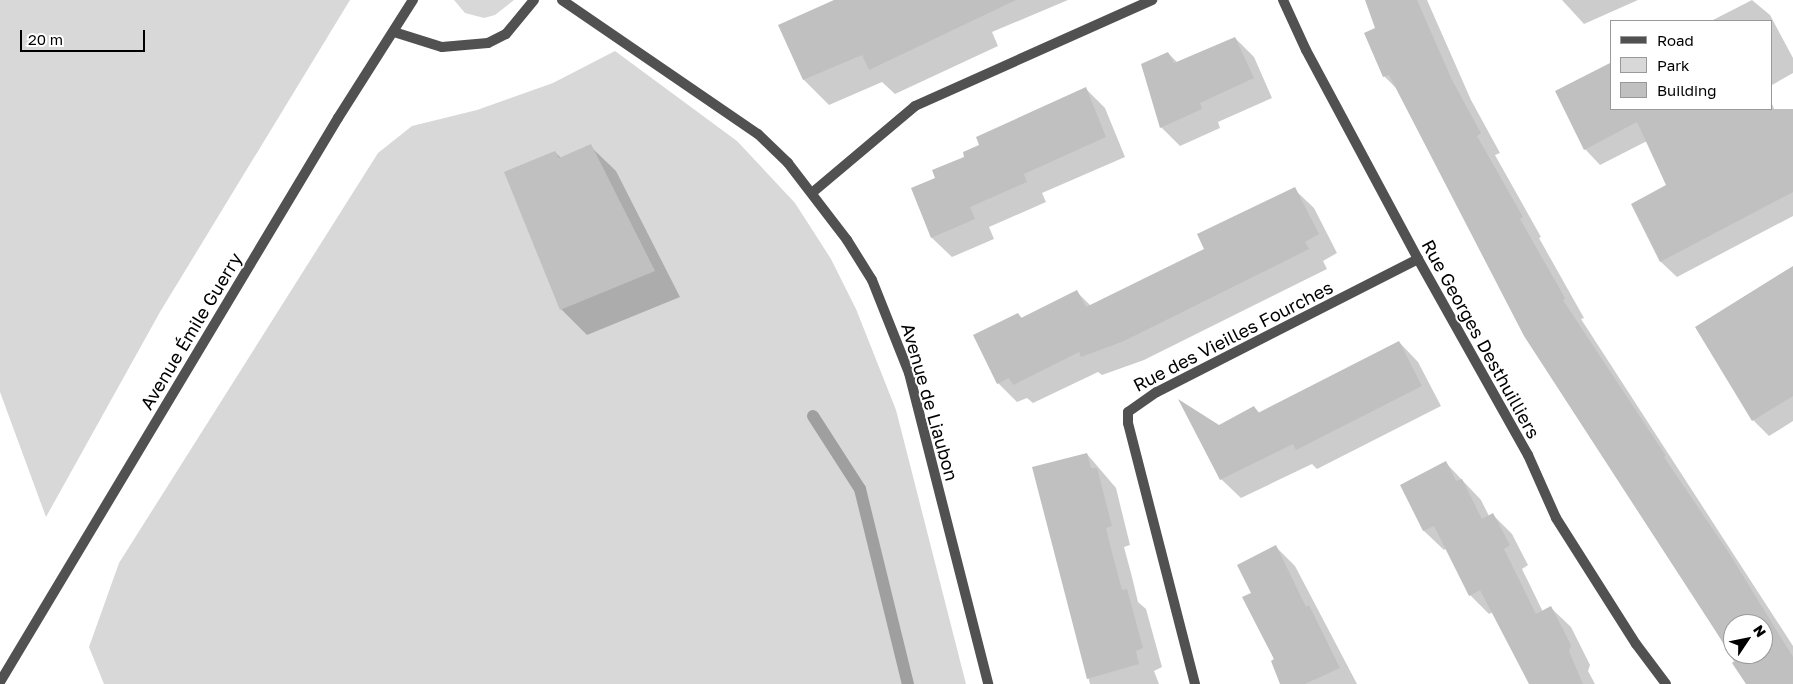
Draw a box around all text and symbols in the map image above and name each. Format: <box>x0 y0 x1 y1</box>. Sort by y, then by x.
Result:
scale bar <box>22 20 148 52</box>
legend <box>1610 20 1773 110</box>
text: 20 m <box>28 30 63 48</box>
text: Road <box>1657 31 1694 49</box>
text: Park <box>1657 56 1689 74</box>
text: Building <box>1657 81 1717 99</box>
street label: Rue Georges Desthuilliers <box>1417 236 1545 442</box>
street label: Avenue Émile Guerry <box>136 249 246 413</box>
street label: Rue des Vieilles Fourches <box>1130 276 1336 396</box>
street label: Avenue de Liaubon <box>897 321 963 483</box>
north arrow <box>1723 614 1773 664</box>
text: N <box>1750 622 1770 640</box>

